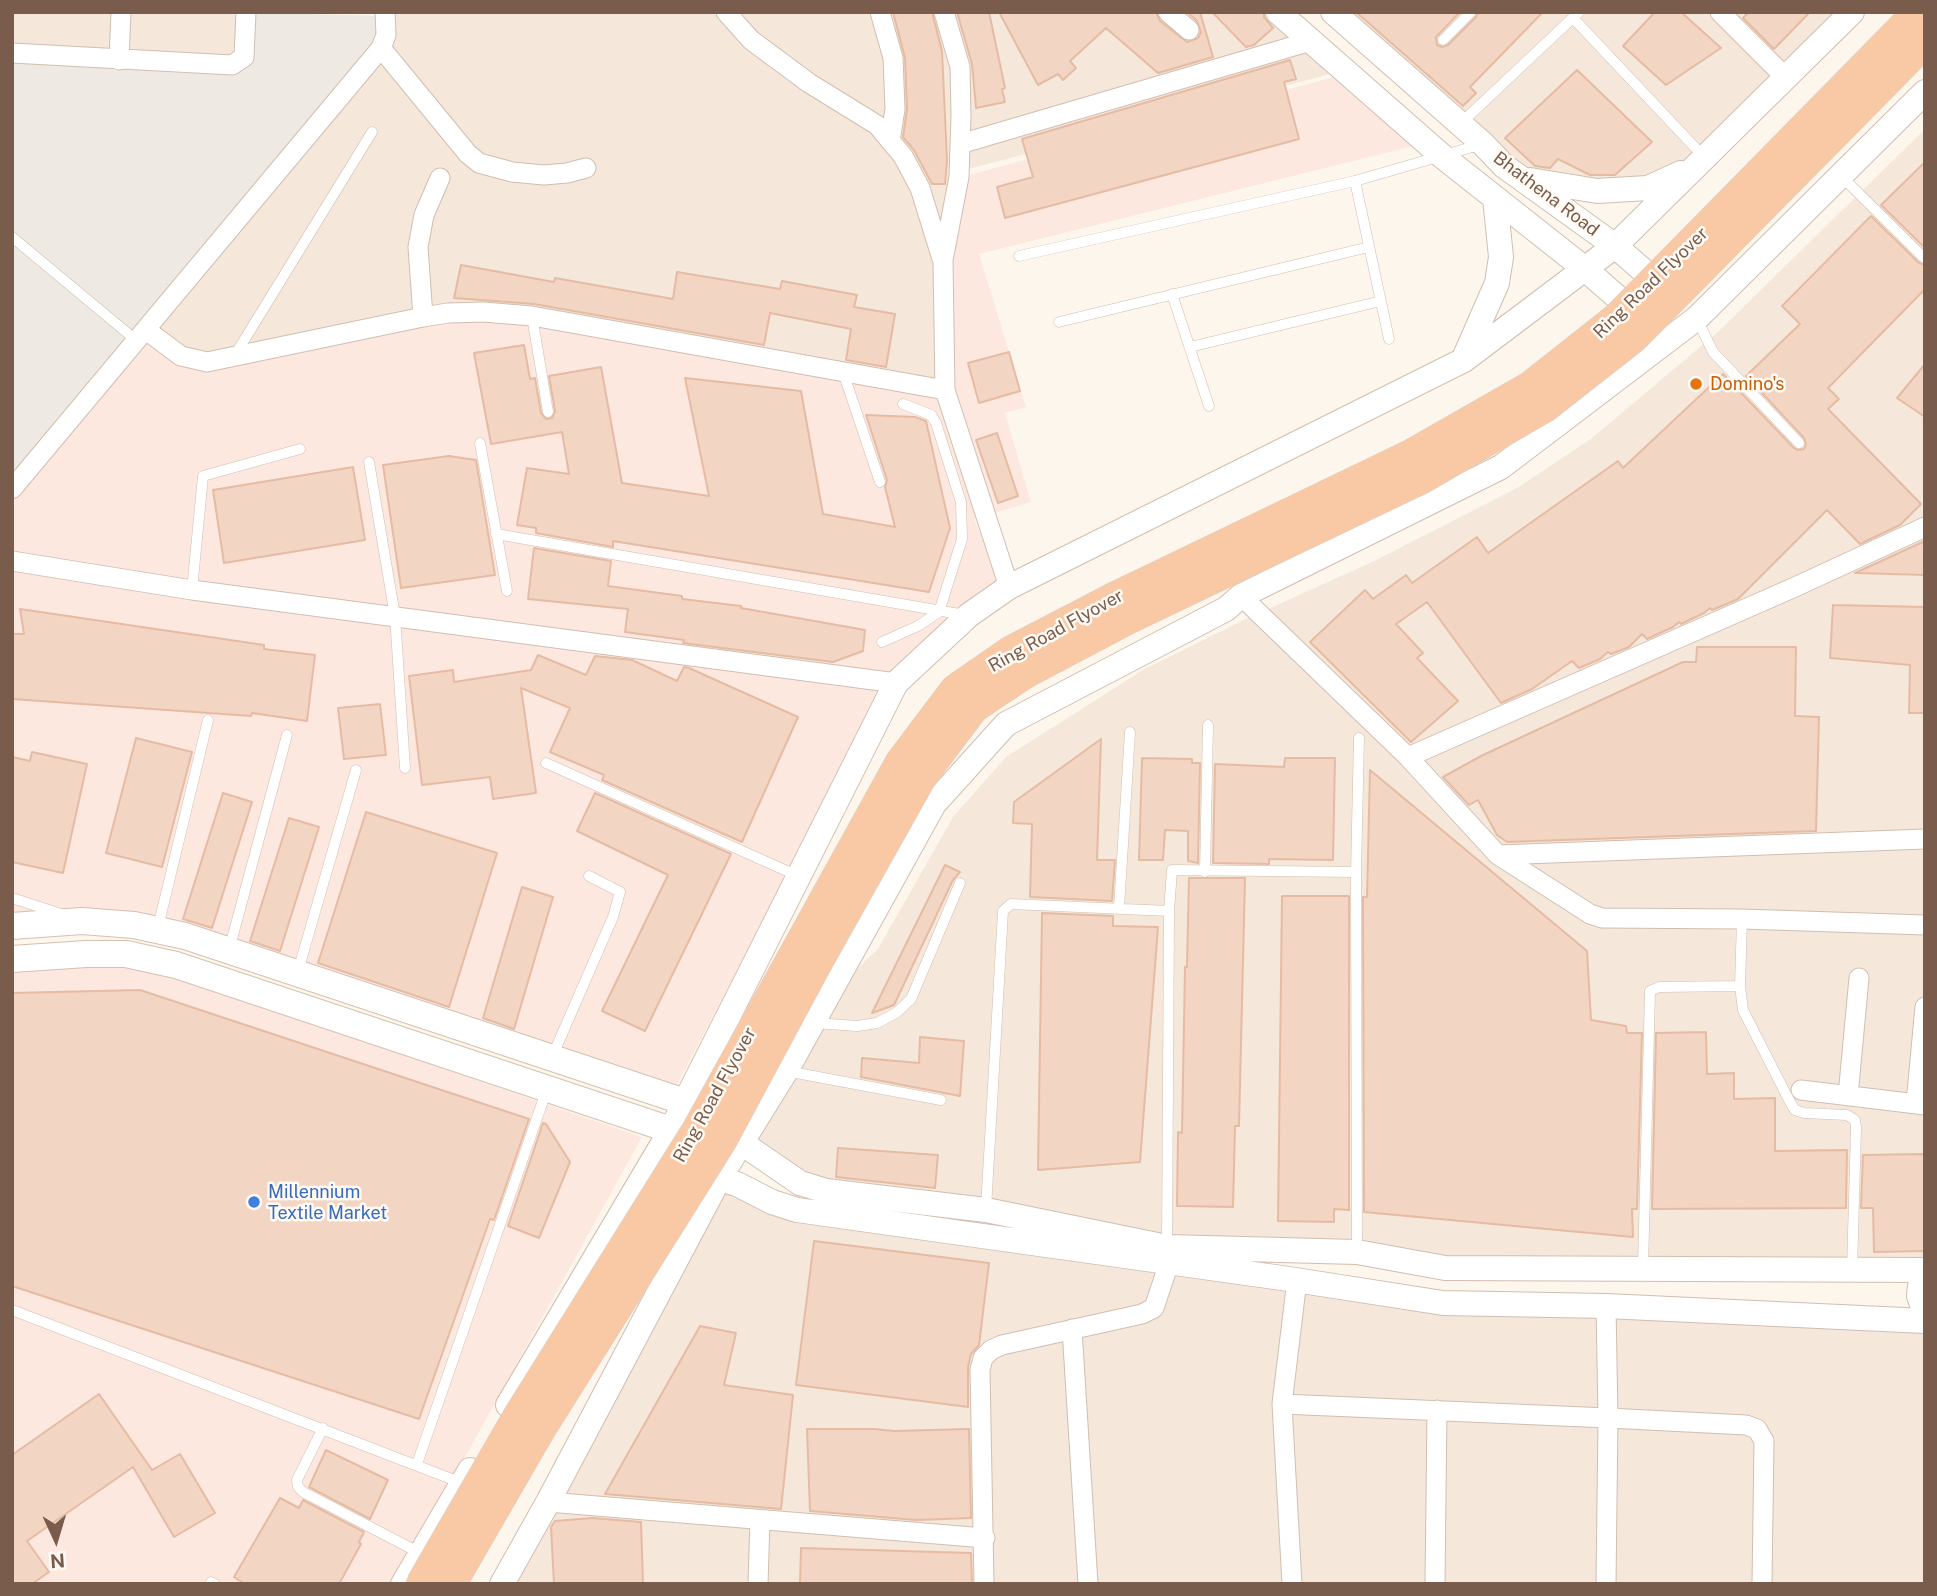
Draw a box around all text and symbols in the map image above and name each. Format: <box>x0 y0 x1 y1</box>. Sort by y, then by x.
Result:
street label: Bhathena Road <box>1489 147 1603 241</box>
street label: Ring Road Flyover <box>1589 223 1713 343</box>
place label: Domino's <box>1710 373 1784 395</box>
marker: Domino's <box>1688 376 1704 392</box>
street label: Ring Road Flyover <box>985 585 1127 677</box>
street label: Ring Road Flyover <box>669 1024 761 1166</box>
place label: Millennium Textile Market <box>268 1181 387 1224</box>
marker: Millennium Textile Market <box>246 1194 262 1210</box>
north arrow <box>21 1505 91 1575</box>
text: N <box>49 1549 66 1572</box>

